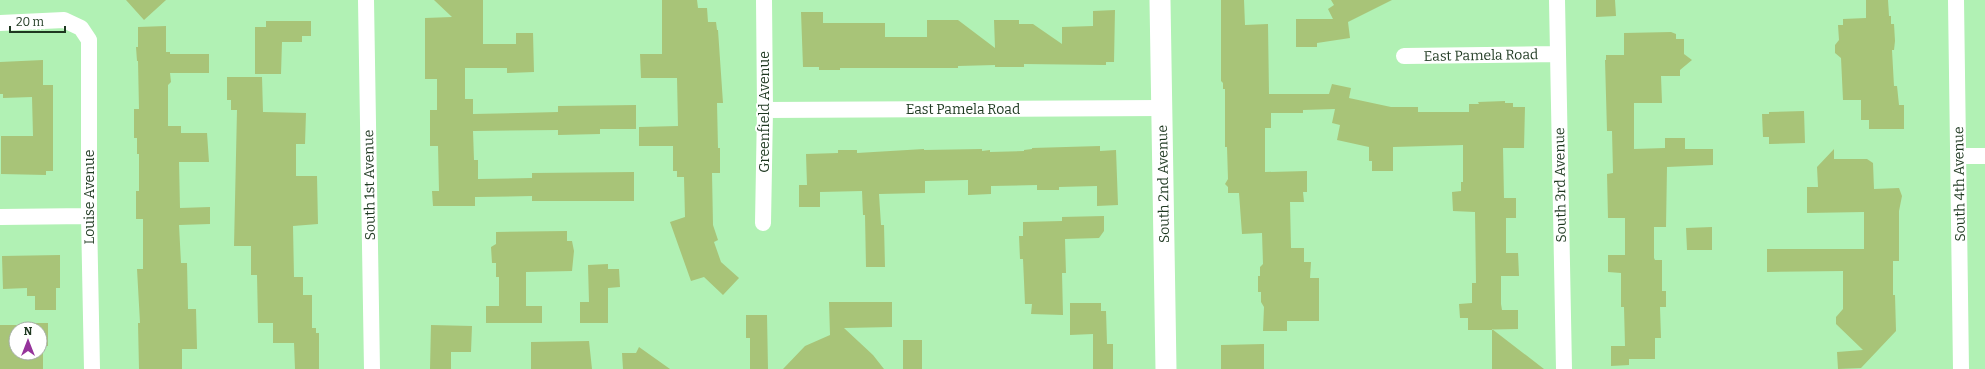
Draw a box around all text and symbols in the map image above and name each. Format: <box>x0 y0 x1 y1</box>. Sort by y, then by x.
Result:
scale bar <box>10 8 65 34</box>
text: 20 m <box>16 15 45 29</box>
street label: East Pamela Road <box>1424 46 1538 65</box>
street label: Greenfield Avenue <box>756 51 773 173</box>
street label: East Pamela Road <box>906 101 1020 118</box>
street label: South 2nd Avenue <box>1154 125 1173 243</box>
street label: South 4th Avenue <box>1950 126 1969 242</box>
street label: South 3rd Avenue <box>1551 127 1570 243</box>
street label: South 1st Avenue <box>360 129 379 241</box>
street label: Louise Avenue <box>81 150 98 244</box>
north arrow <box>8 321 48 361</box>
text: N <box>24 325 33 338</box>

